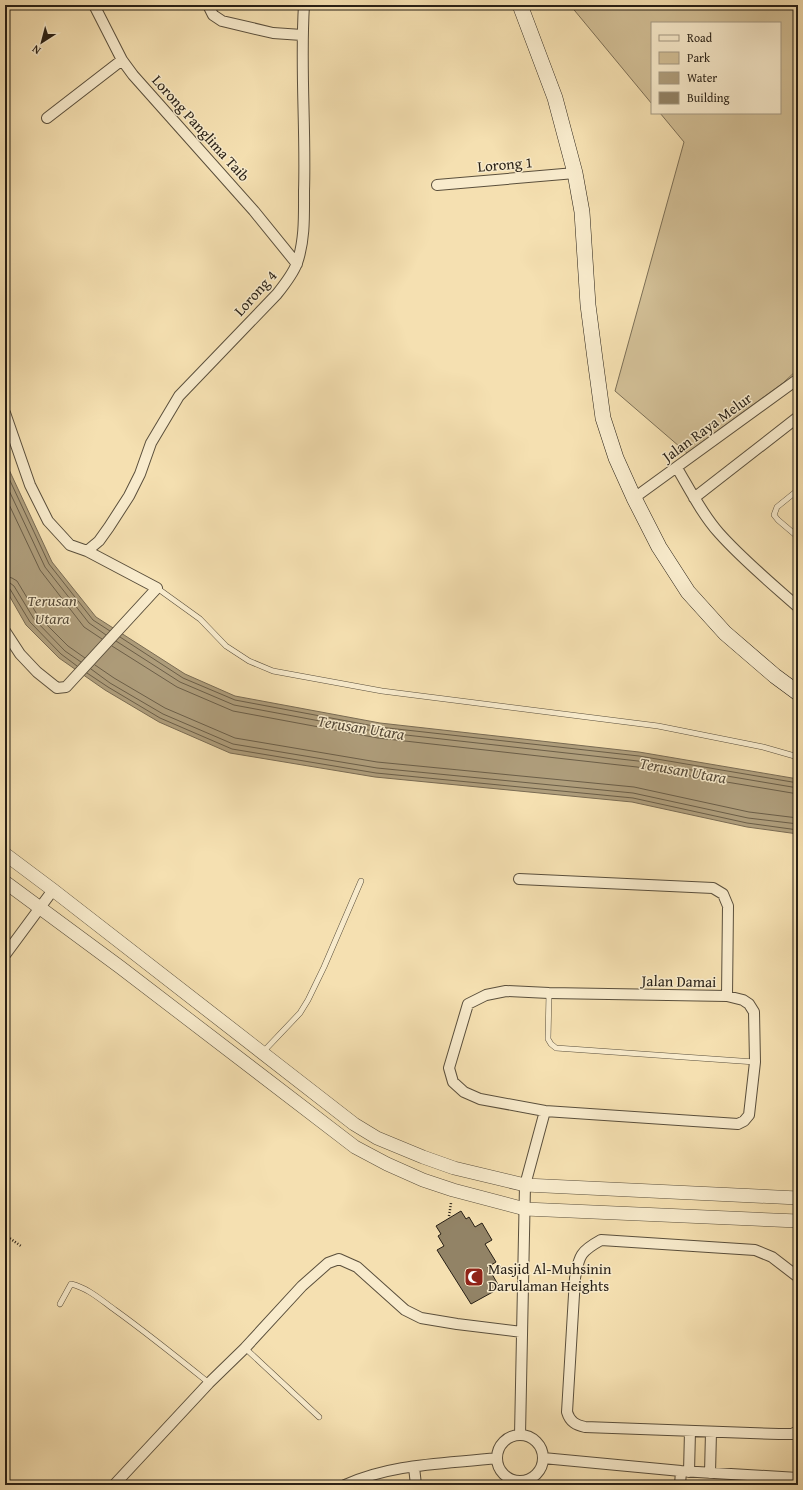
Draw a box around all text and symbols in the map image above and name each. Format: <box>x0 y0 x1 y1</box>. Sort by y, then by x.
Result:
north arrow <box>22 22 62 62</box>
legend <box>651 22 781 114</box>
text: Road <box>687 29 713 46</box>
text: N <box>28 41 44 59</box>
text: Park <box>687 49 711 66</box>
text: Water <box>687 69 717 86</box>
street label: Lorong Panglima Taib <box>147 70 255 186</box>
text: Building <box>687 89 730 106</box>
street label: Lorong 1 <box>477 151 533 177</box>
street label: Lorong 4 <box>229 266 281 320</box>
street label: Jalan Raya Melur <box>656 387 756 468</box>
water label: Terusan Utara <box>27 588 77 630</box>
water label: Terusan Utara <box>316 708 407 746</box>
water label: Terusan Utara <box>638 751 729 790</box>
street label: Jalan Damai <box>640 970 716 992</box>
place label: Masjid Al-Muhsinin Darulaman Heights <box>488 1258 612 1296</box>
mosque icon: Masjid Al-Muhsinin Darulaman Heights <box>463 1266 485 1288</box>

